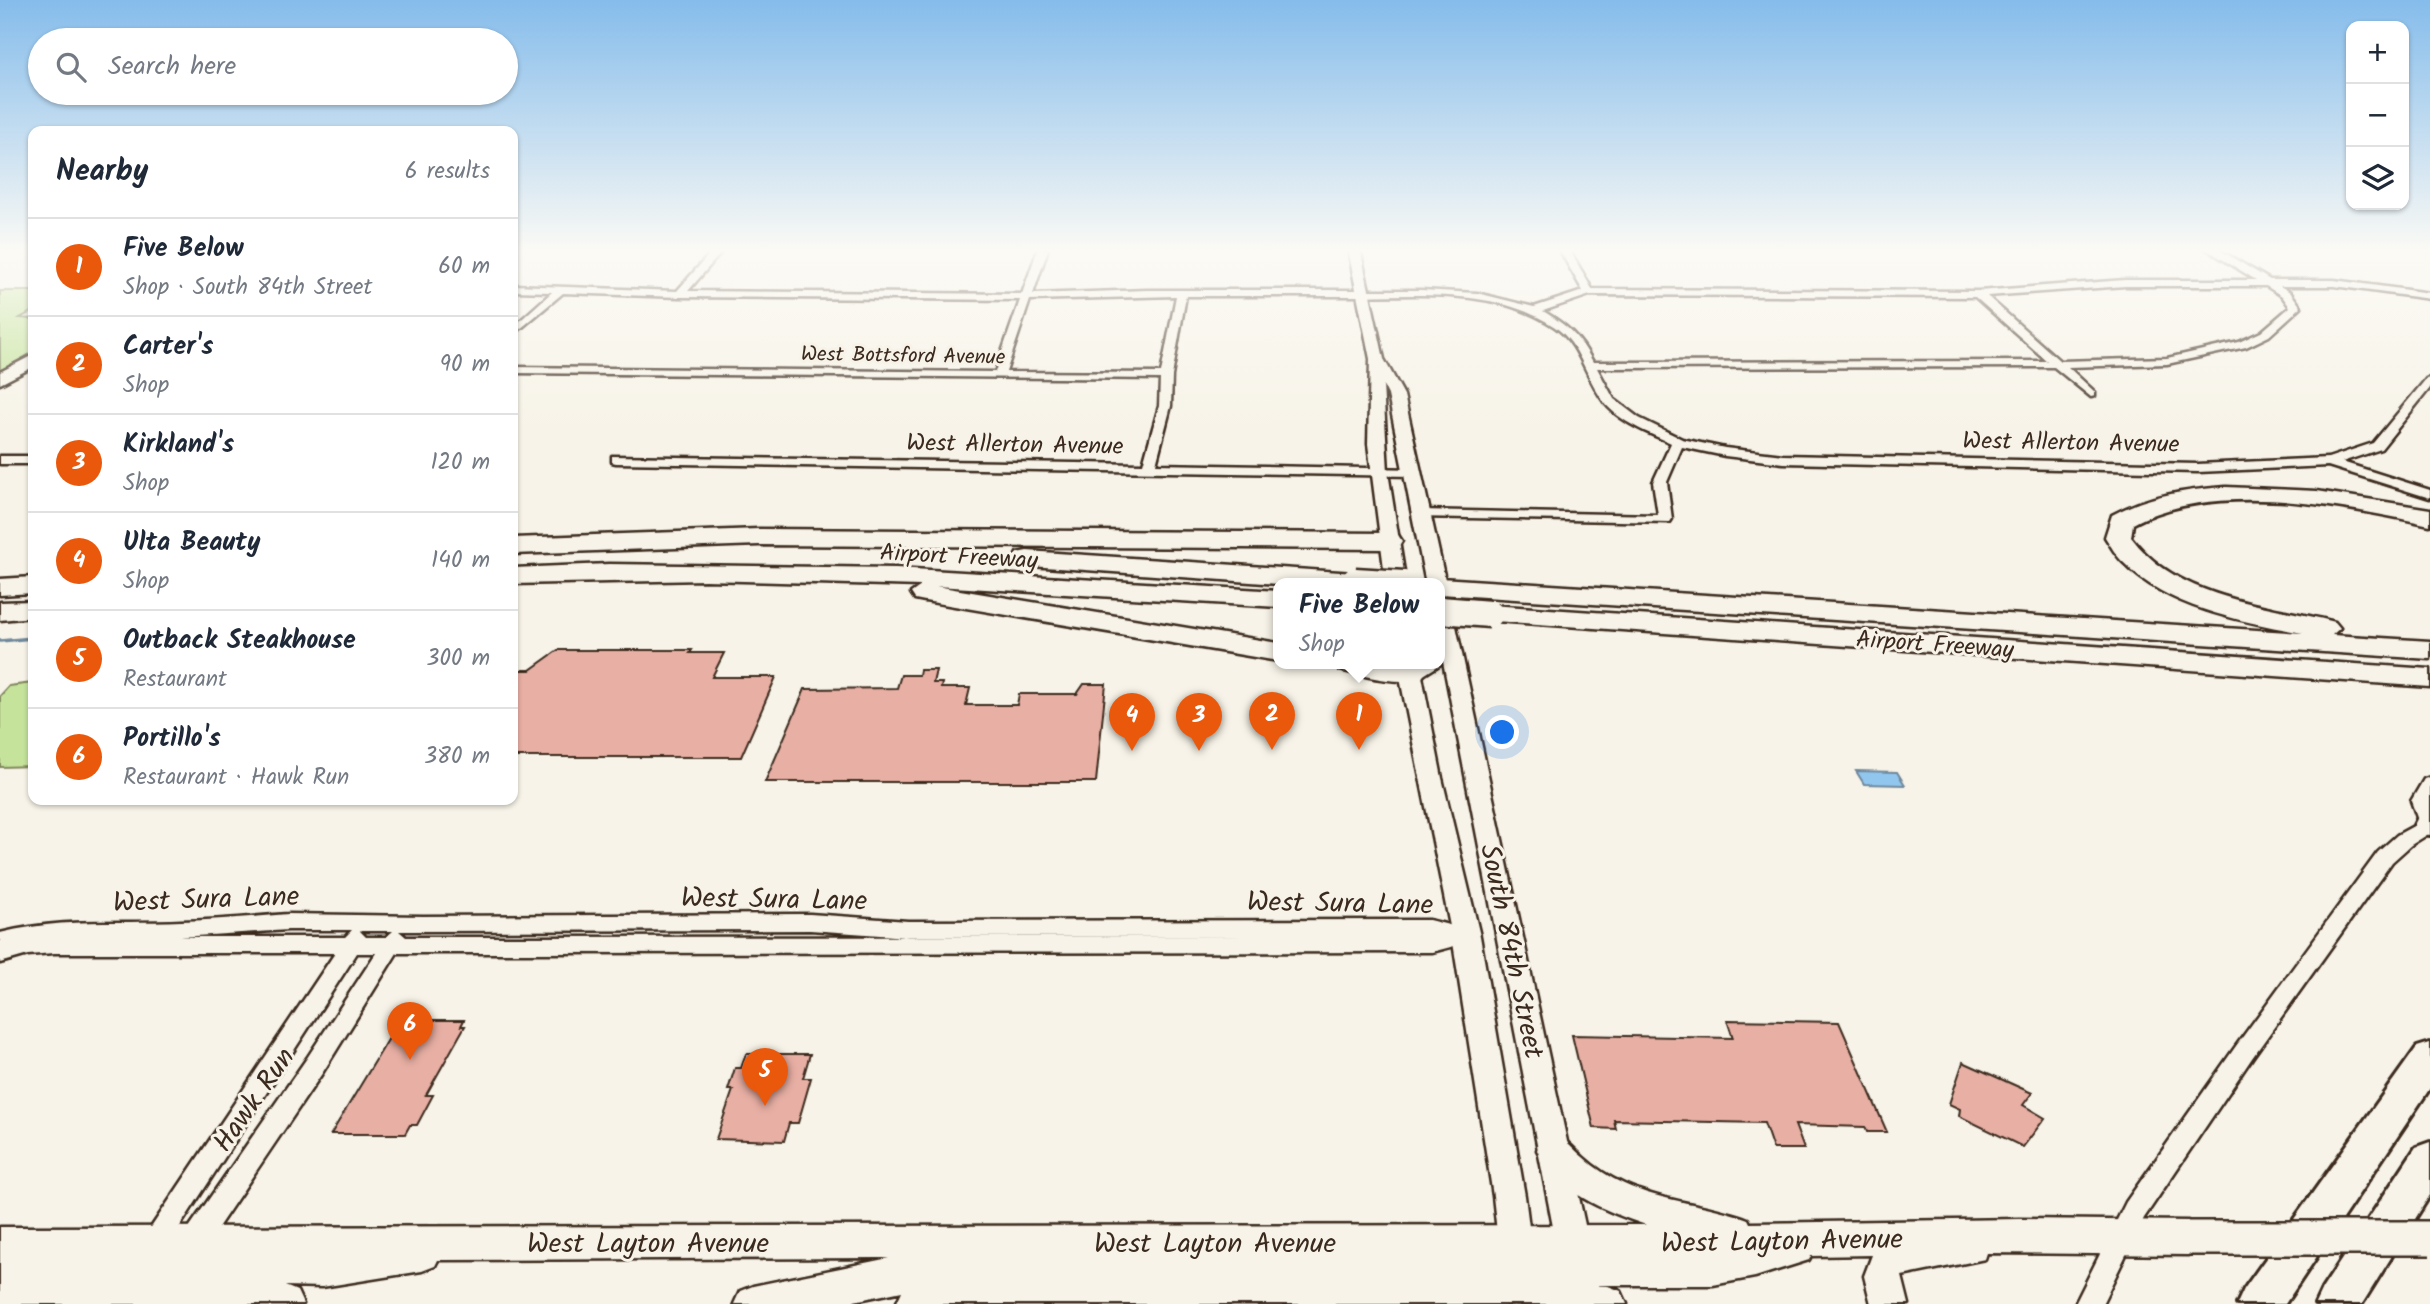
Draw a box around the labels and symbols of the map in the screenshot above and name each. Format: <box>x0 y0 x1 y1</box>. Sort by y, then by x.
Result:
street label: West Bottsford Avenue <box>800 338 1006 375</box>
street label: West Allerton Avenue <box>1962 422 2180 465</box>
street label: West Allerton Avenue <box>906 424 1124 467</box>
street label: Airport Freeway <box>879 534 1040 581</box>
street label: Airport Freeway <box>1855 621 2016 671</box>
pin: 2 <box>1249 692 1295 750</box>
pin: 1 <box>1336 692 1382 750</box>
pin: 4 <box>1109 693 1155 751</box>
pin: 3 <box>1176 693 1222 751</box>
your location <box>1485 715 1519 749</box>
street label: South 84th Street <box>1466 840 1556 1064</box>
street label: West Sura Lane <box>112 875 300 926</box>
street label: West Sura Lane <box>680 876 868 925</box>
street label: West Sura Lane <box>1246 880 1434 929</box>
pin: 6 <box>387 1002 433 1060</box>
street label: Hawk Run <box>202 1038 308 1162</box>
pin: 5 <box>742 1048 788 1106</box>
street label: West Layton Avenue <box>1661 1218 1904 1267</box>
street label: West Layton Avenue <box>527 1222 769 1267</box>
street label: West Layton Avenue <box>1094 1222 1336 1267</box>

